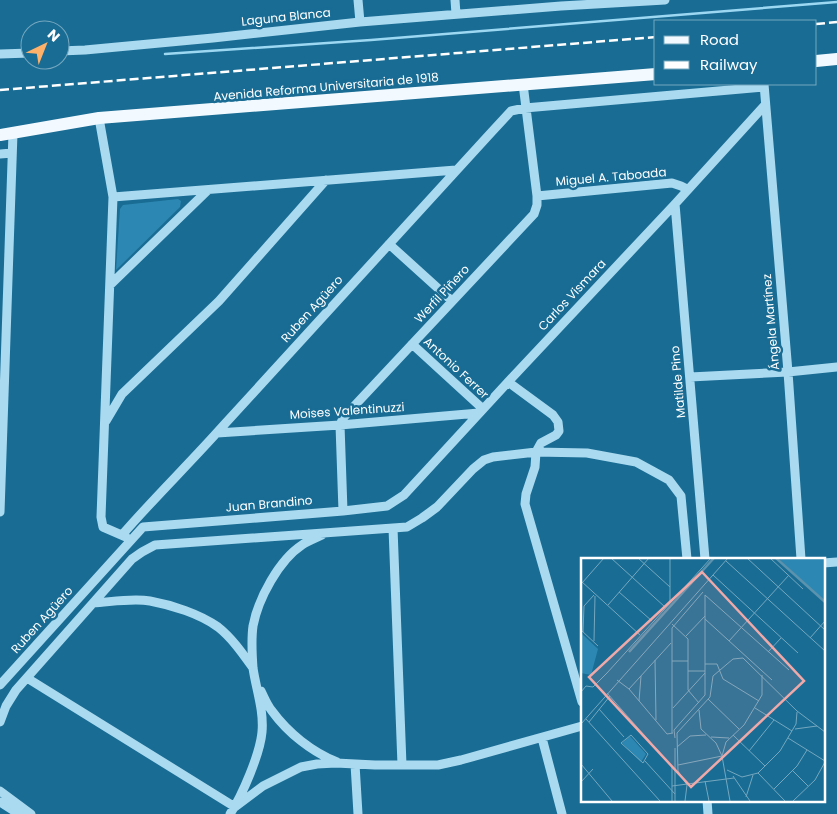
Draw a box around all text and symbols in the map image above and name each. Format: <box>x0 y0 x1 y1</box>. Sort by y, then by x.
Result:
street label: Laguna Blanca <box>241 3 331 30</box>
north arrow <box>20 20 70 70</box>
legend <box>654 20 817 85</box>
text: N <box>43 25 65 46</box>
text: Road <box>700 29 739 50</box>
text: Railway <box>700 54 758 75</box>
street label: Avenida Reforma Universitaria de 1918 <box>213 68 439 105</box>
street label: Miguel A. Taboada <box>555 163 667 190</box>
street label: Carlos Vismara <box>534 255 609 334</box>
street label: Werfil Piñero <box>410 261 473 326</box>
street label: Ruben Agüero <box>277 271 347 346</box>
street label: Ángela Martínez <box>758 273 783 371</box>
street label: Antonio Ferrer <box>420 333 493 403</box>
street label: Matilde Pino <box>666 345 689 419</box>
street label: Moises Valentinuzzi <box>289 398 405 423</box>
street label: Juan Brandino <box>225 491 313 516</box>
inset map <box>581 558 824 802</box>
street label: Ruben Agüero <box>7 582 77 657</box>

